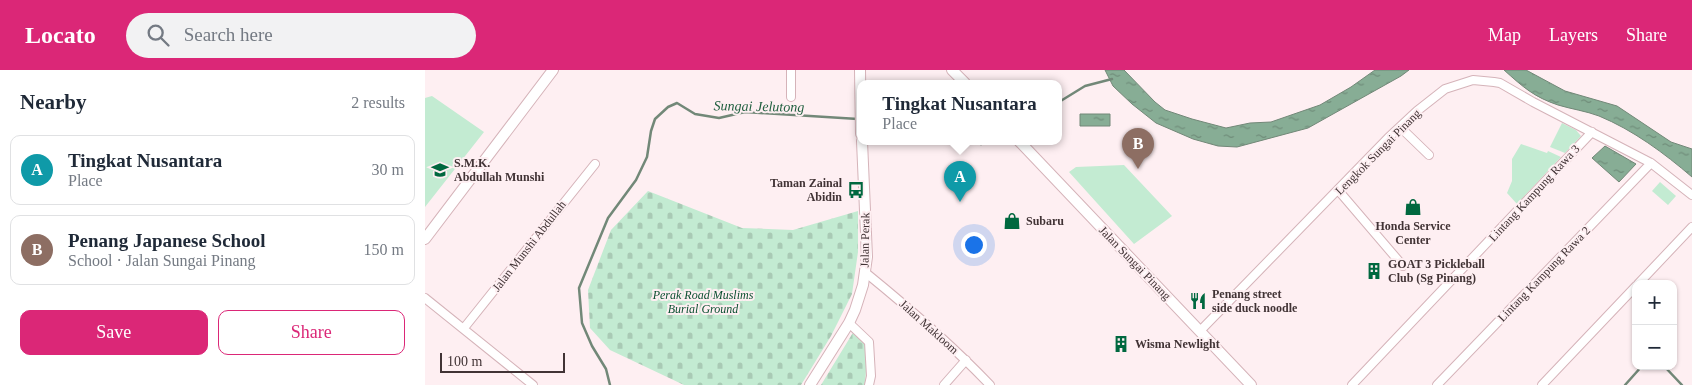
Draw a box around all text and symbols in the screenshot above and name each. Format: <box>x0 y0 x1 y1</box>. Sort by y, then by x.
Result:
search box <box>126 13 476 58</box>
icon: search <box>144 21 172 49</box>
text: Locato <box>25 22 96 48</box>
text: Search here <box>184 24 273 45</box>
text: Map <box>1488 25 1521 45</box>
text: Layers <box>1549 25 1598 45</box>
text: Share <box>1626 25 1667 45</box>
popup <box>857 80 1062 145</box>
text: Nearby <box>20 90 87 114</box>
text: Tingkat Nusantara <box>882 93 1037 114</box>
text: 2 results <box>351 94 405 111</box>
water label: Sungai Jelutong <box>714 98 804 115</box>
street label: Lengkok Sungai Pinang <box>1332 106 1424 198</box>
text: Place <box>882 115 917 132</box>
pin: B <box>1122 128 1154 169</box>
street label: Lintang Kampung Rawa 3 <box>1486 142 1582 244</box>
text: Tingkat Nusantara <box>68 150 222 171</box>
place label: S.M.K. Abdullah Munshi <box>454 156 545 184</box>
school or university icon: S.M.K. Abdullah Munshi <box>430 160 450 180</box>
text: A <box>31 161 43 178</box>
text: 30 m <box>372 161 404 178</box>
pin: A <box>944 161 976 202</box>
text: Place <box>68 172 103 189</box>
place label: Taman Zainal Abidin <box>770 176 843 204</box>
bus stop icon: Taman Zainal Abidin <box>846 180 866 200</box>
shop icon: Honda Service Center <box>1403 197 1423 217</box>
street label: Jalan Munshi Abdullah <box>489 198 569 294</box>
shop icon: Subaru <box>1002 211 1022 231</box>
street label: Jalan Perak <box>858 212 872 268</box>
place label: Subaru <box>1026 214 1064 228</box>
place label: Honda Service Center <box>1376 219 1451 247</box>
street label: Jalan Sungai Pinang <box>1096 223 1174 303</box>
street label: Lintang Kampung Rawa 2 <box>1495 223 1593 325</box>
text: Penang Japanese School <box>68 230 265 251</box>
your location <box>961 232 987 258</box>
text: B <box>32 241 42 258</box>
text: 150 m <box>364 241 404 258</box>
text: School · Jalan Sungai Pinang <box>68 252 256 269</box>
place label: GOAT 3 Pickleball Club (Sg Pinang) <box>1388 257 1486 285</box>
building icon: GOAT 3 Pickleball Club (Sg Pinang) <box>1364 261 1384 281</box>
map controls <box>1632 280 1677 370</box>
button: + <box>1632 280 1677 325</box>
place label: Penang street side duck noodle <box>1212 287 1298 315</box>
park label: Perak Road Muslims Burial Ground <box>652 288 754 316</box>
restaurant icon: Penang street side duck noodle <box>1188 291 1208 311</box>
street label: Jalan Makloom <box>897 297 962 358</box>
button: Save <box>20 310 208 355</box>
button: Share <box>218 310 405 355</box>
button: − <box>1632 325 1677 370</box>
building icon: Wisma Newlight <box>1111 334 1131 354</box>
place label: Wisma Newlight <box>1135 337 1220 351</box>
scale bar <box>440 350 565 373</box>
text: 100 m <box>447 354 482 369</box>

